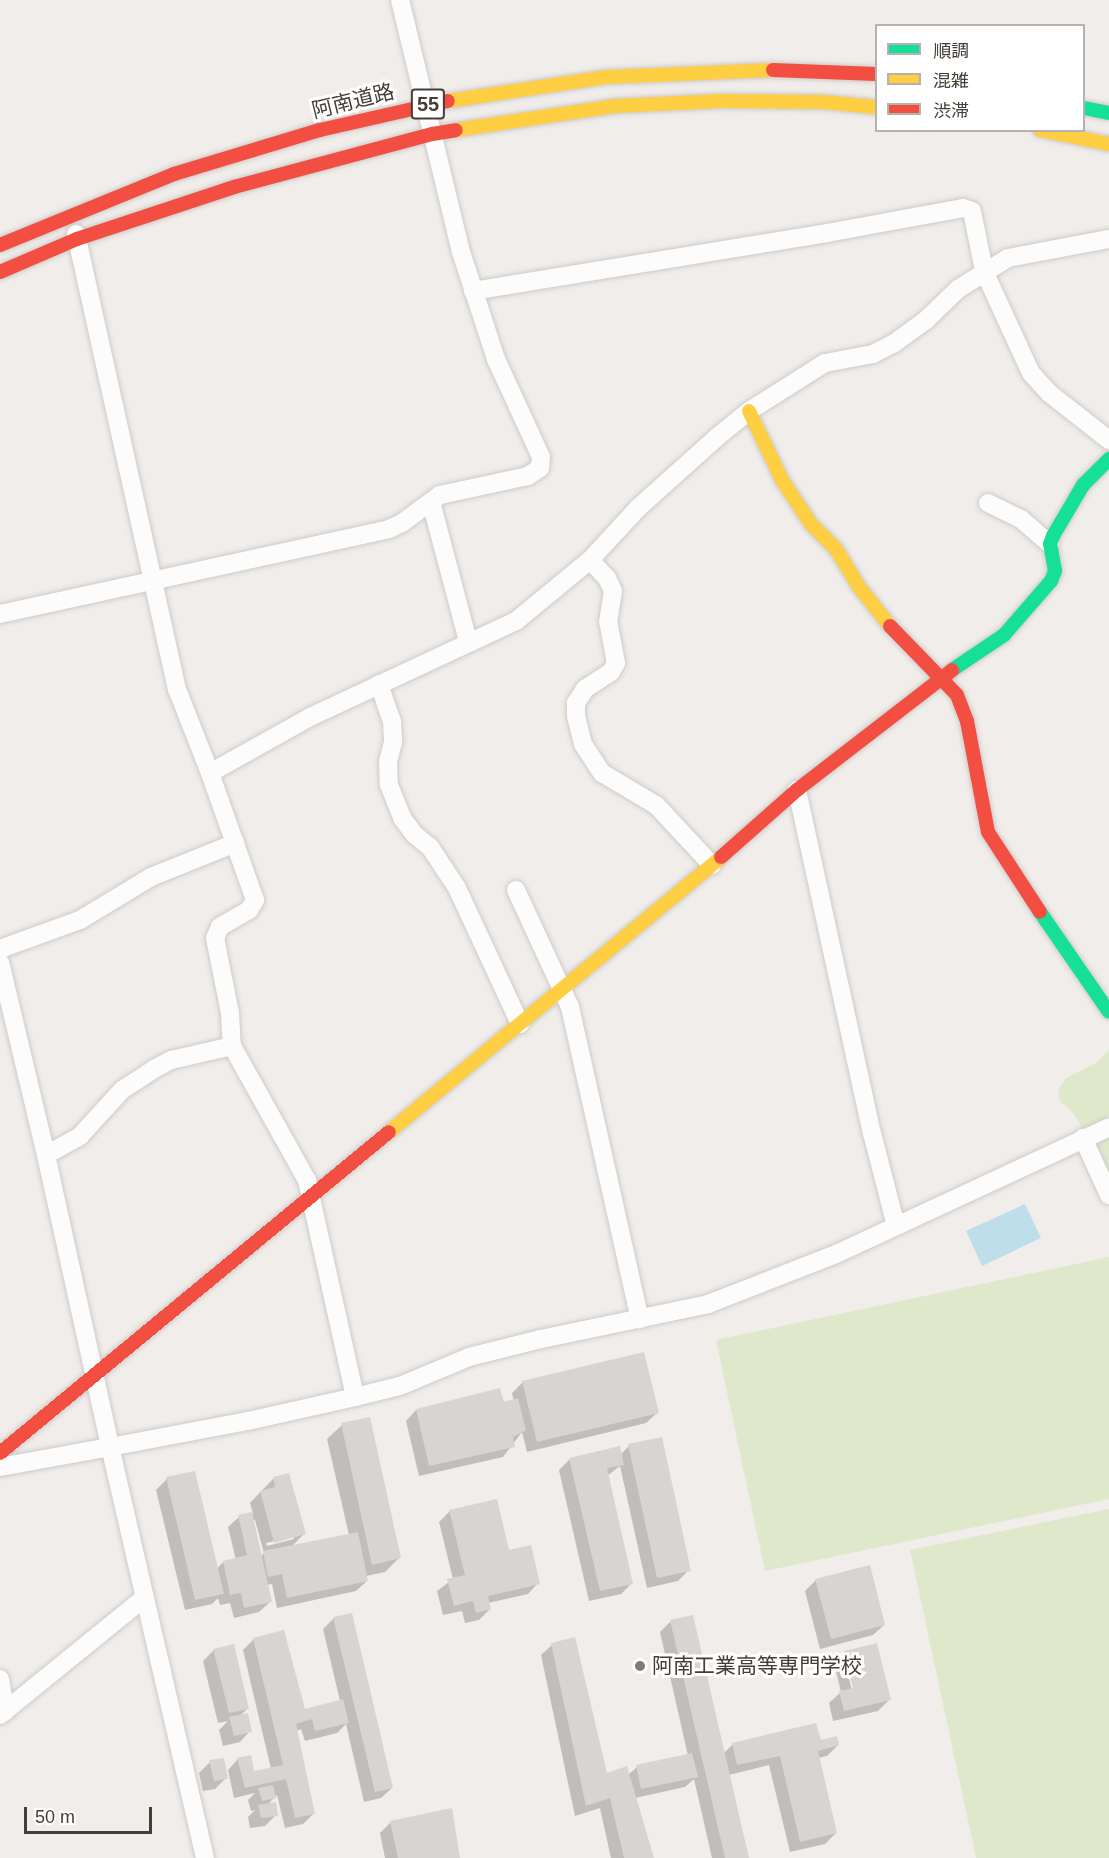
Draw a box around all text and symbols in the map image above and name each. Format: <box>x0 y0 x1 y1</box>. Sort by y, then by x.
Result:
legend <box>875 24 1085 132</box>
text: 順調 <box>933 41 969 61</box>
text: 混雑 <box>933 71 969 91</box>
street label: 阿南道路 <box>309 79 397 123</box>
road number: 55 <box>410 87 446 121</box>
text: 渋滞 <box>933 101 969 121</box>
place label: 阿南工業高等専門学校 <box>652 1653 862 1679</box>
marker: 阿南工業高等専門学校 <box>633 1659 647 1673</box>
scale bar <box>27 1795 154 1833</box>
text: 50 m <box>35 1807 75 1827</box>

